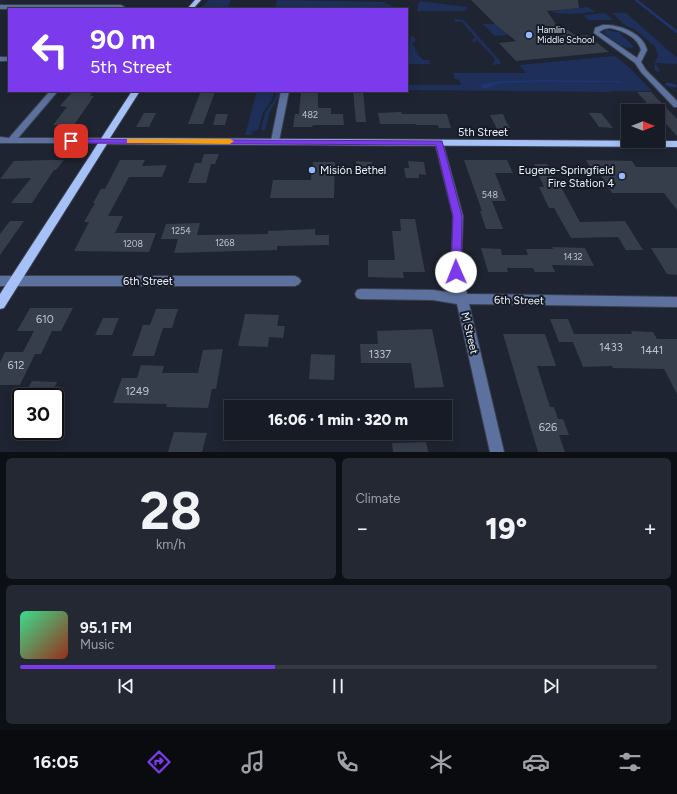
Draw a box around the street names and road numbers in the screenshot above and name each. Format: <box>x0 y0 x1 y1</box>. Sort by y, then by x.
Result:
street label: 5th Street <box>458 126 508 139</box>
street label: 6th Street <box>123 275 173 288</box>
street label: 6th Street <box>494 294 544 307</box>
street label: M Street <box>458 311 481 355</box>

